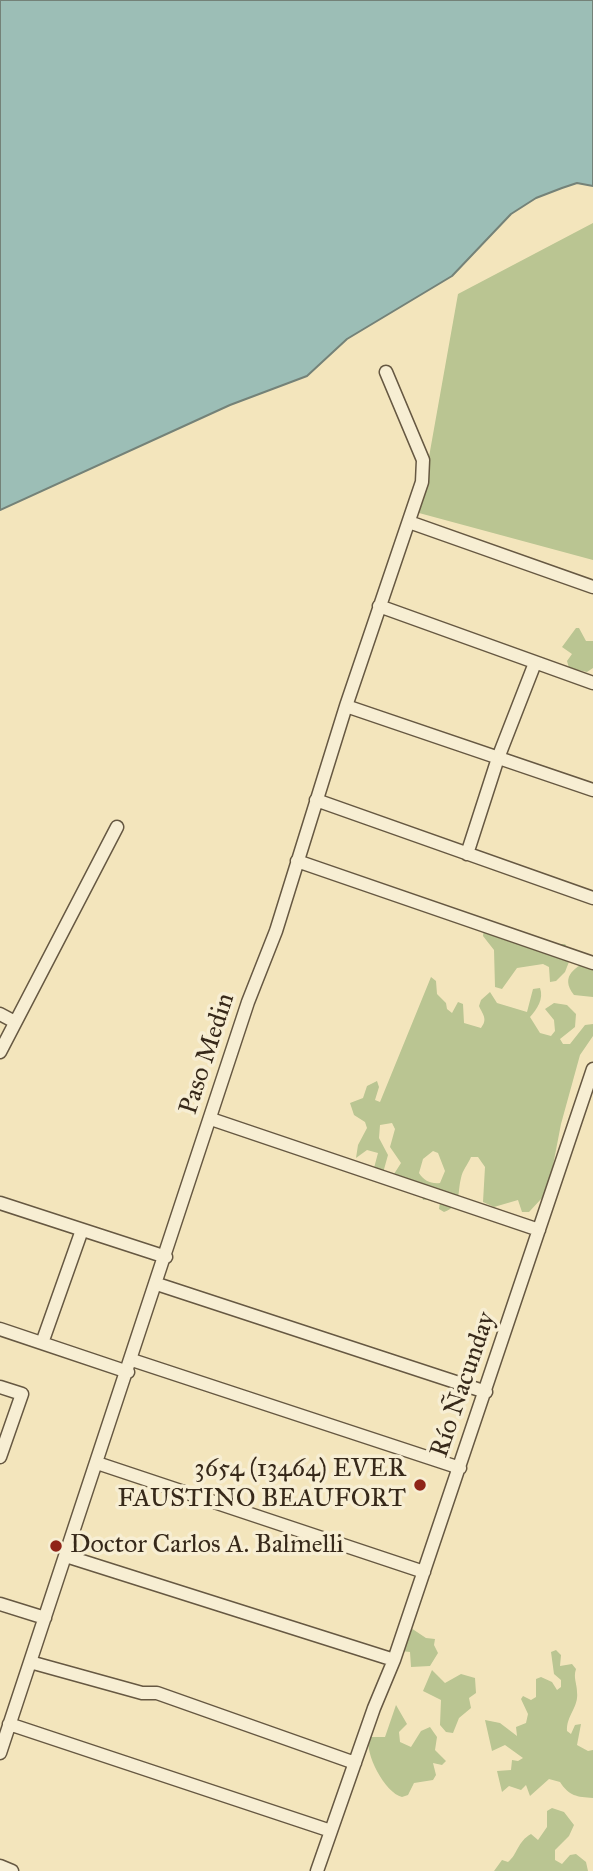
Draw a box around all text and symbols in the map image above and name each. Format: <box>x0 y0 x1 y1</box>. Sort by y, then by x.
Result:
street label: Paso Medin <box>174 990 242 1118</box>
street label: Río Ñacunday <box>425 1308 503 1462</box>
place label: 3654 (13464) EVER FAUSTINO BEAUFORT <box>118 1454 406 1516</box>
marker: 3654 (13464) EVER FAUSTINO BEAUFORT <box>412 1477 428 1493</box>
place label: Doctor Carlos A. Balmelli <box>70 1530 344 1562</box>
marker: Doctor Carlos A. Balmelli <box>48 1538 64 1554</box>

